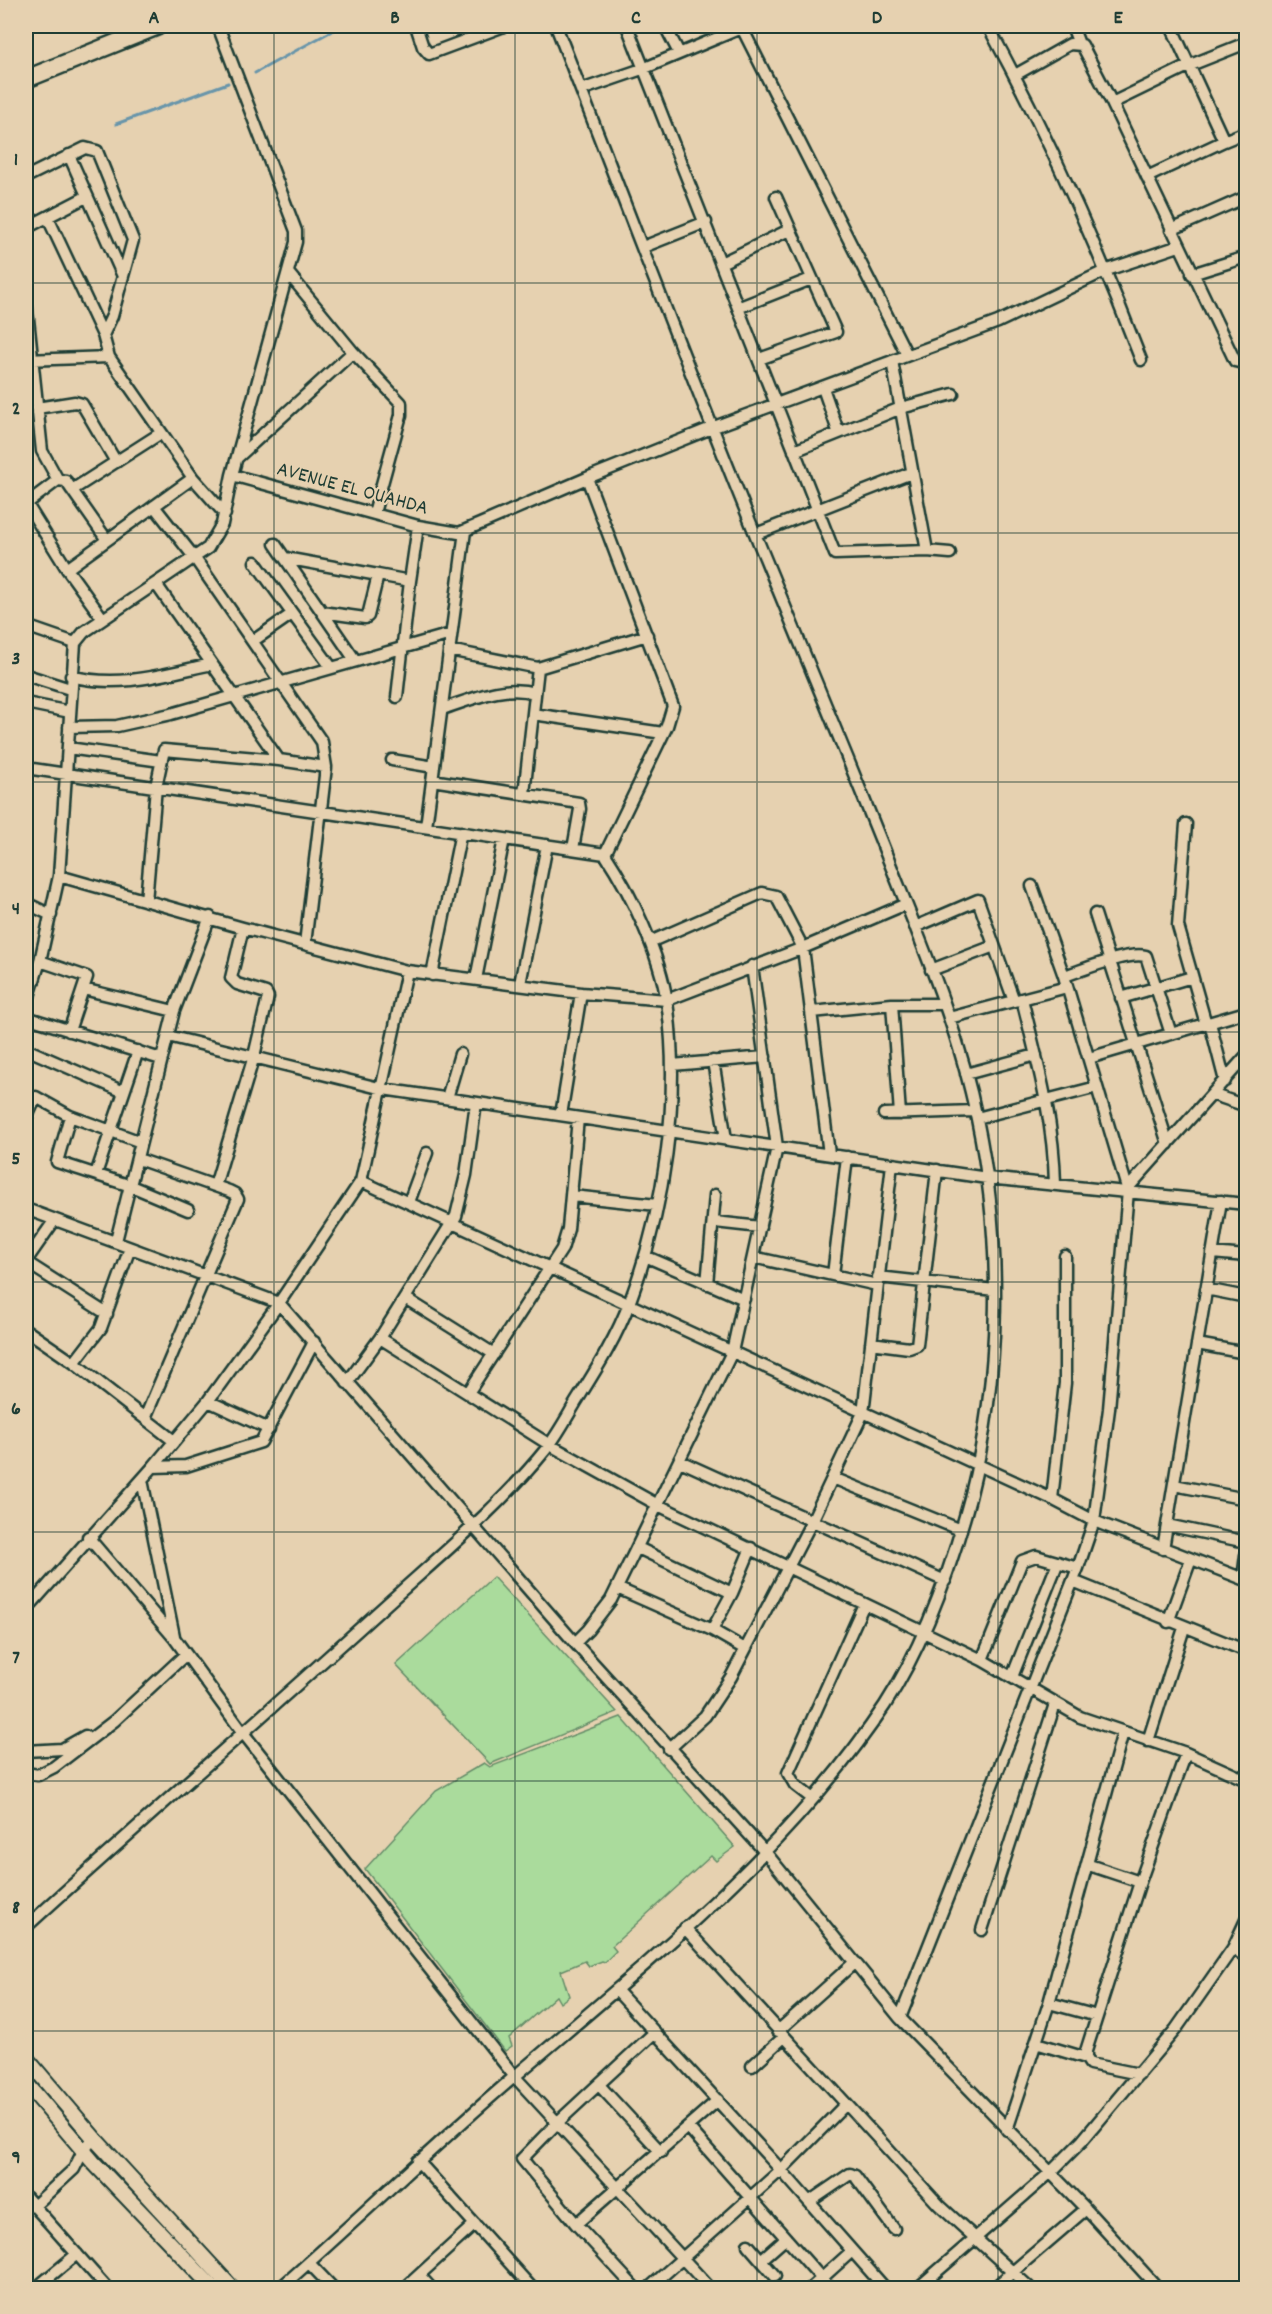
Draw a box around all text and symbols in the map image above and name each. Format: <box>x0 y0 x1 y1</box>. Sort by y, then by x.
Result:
text: A <box>149 5 160 33</box>
text: B <box>390 5 400 33</box>
text: C <box>631 5 641 33</box>
text: D <box>872 5 883 33</box>
text: E <box>1113 5 1123 33</box>
text: 1 <box>14 147 18 175</box>
text: 2 <box>12 396 20 424</box>
street label: AVENUE EL OUAHDA <box>273 455 431 525</box>
text: 3 <box>12 646 20 674</box>
text: 4 <box>12 896 20 924</box>
text: 5 <box>11 1146 21 1174</box>
text: 6 <box>11 1396 21 1424</box>
text: 7 <box>12 1645 20 1673</box>
text: 8 <box>12 1895 20 1923</box>
text: 9 <box>11 2145 21 2173</box>

